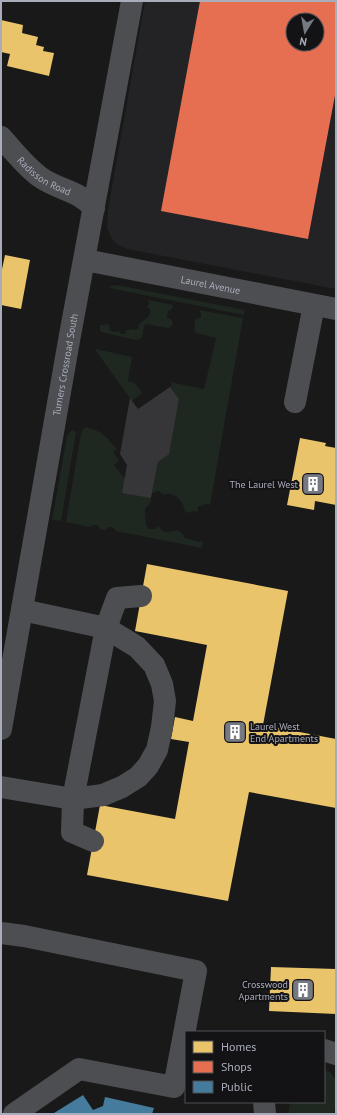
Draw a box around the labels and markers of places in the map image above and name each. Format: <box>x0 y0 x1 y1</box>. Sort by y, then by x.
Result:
building icon: The Laurel West <box>300 471 326 497</box>
place label: The Laurel West <box>229 478 299 491</box>
building icon: Laurel West End Apartments <box>222 719 248 745</box>
place label: Laurel West End Apartments <box>250 720 318 745</box>
building icon: Crosswood Apartments <box>290 977 316 1003</box>
place label: Crosswood Apartments <box>238 978 288 1003</box>

